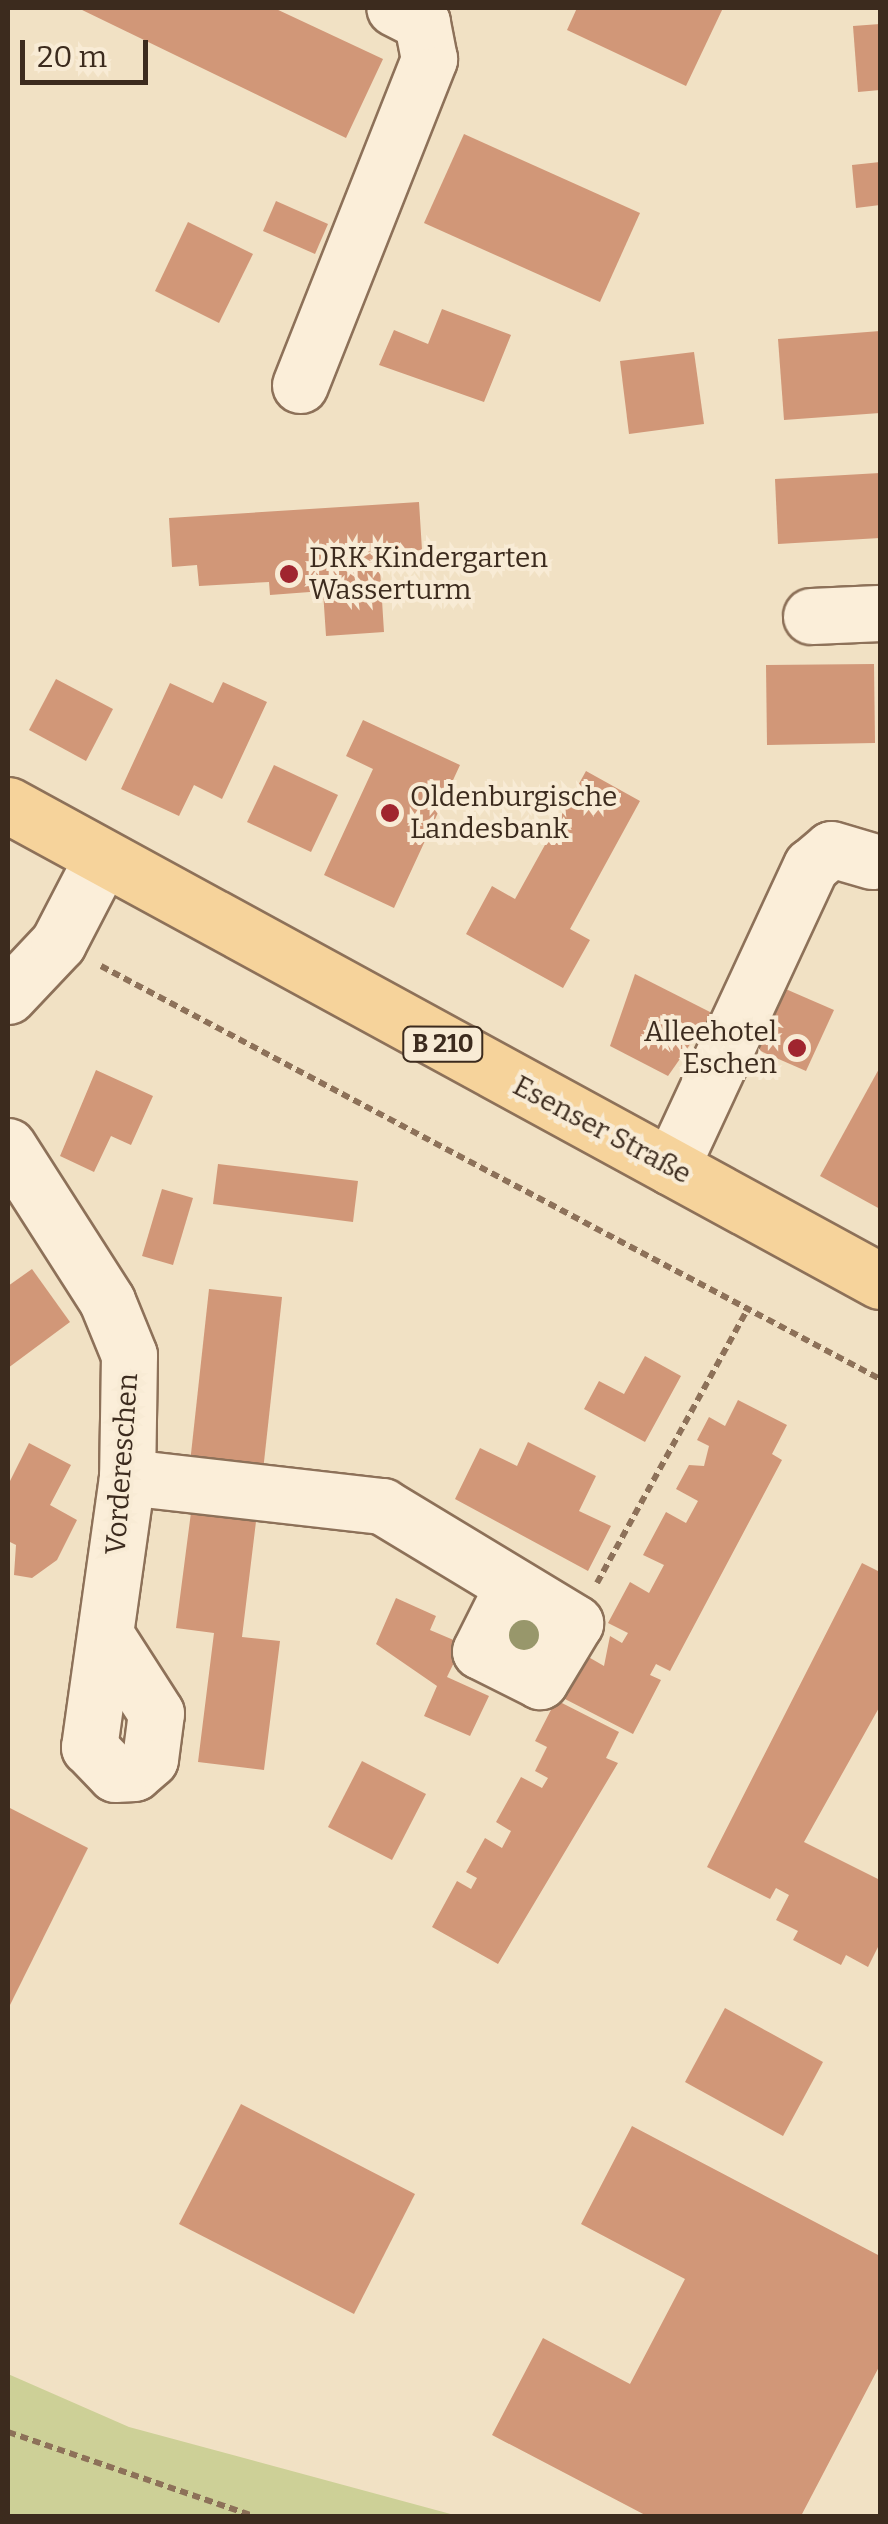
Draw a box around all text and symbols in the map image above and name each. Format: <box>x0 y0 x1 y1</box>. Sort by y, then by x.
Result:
scale bar <box>25 20 152 82</box>
text: 20 m <box>37 39 107 75</box>
place label: DRK Kindergarten Wasserturm <box>309 541 548 607</box>
marker: DRK Kindergarten Wasserturm <box>278 563 300 585</box>
place label: Oldenburgische Landesbank <box>410 780 617 846</box>
marker: Oldenburgische Landesbank <box>379 802 401 824</box>
place label: Alleehotel Eschen <box>644 1015 777 1081</box>
road number: B 210 <box>400 1024 486 1064</box>
marker: Alleehotel Eschen <box>786 1037 808 1059</box>
street label: Esenser Straße <box>507 1069 697 1191</box>
street label: Vordereschen <box>99 1372 145 1556</box>

